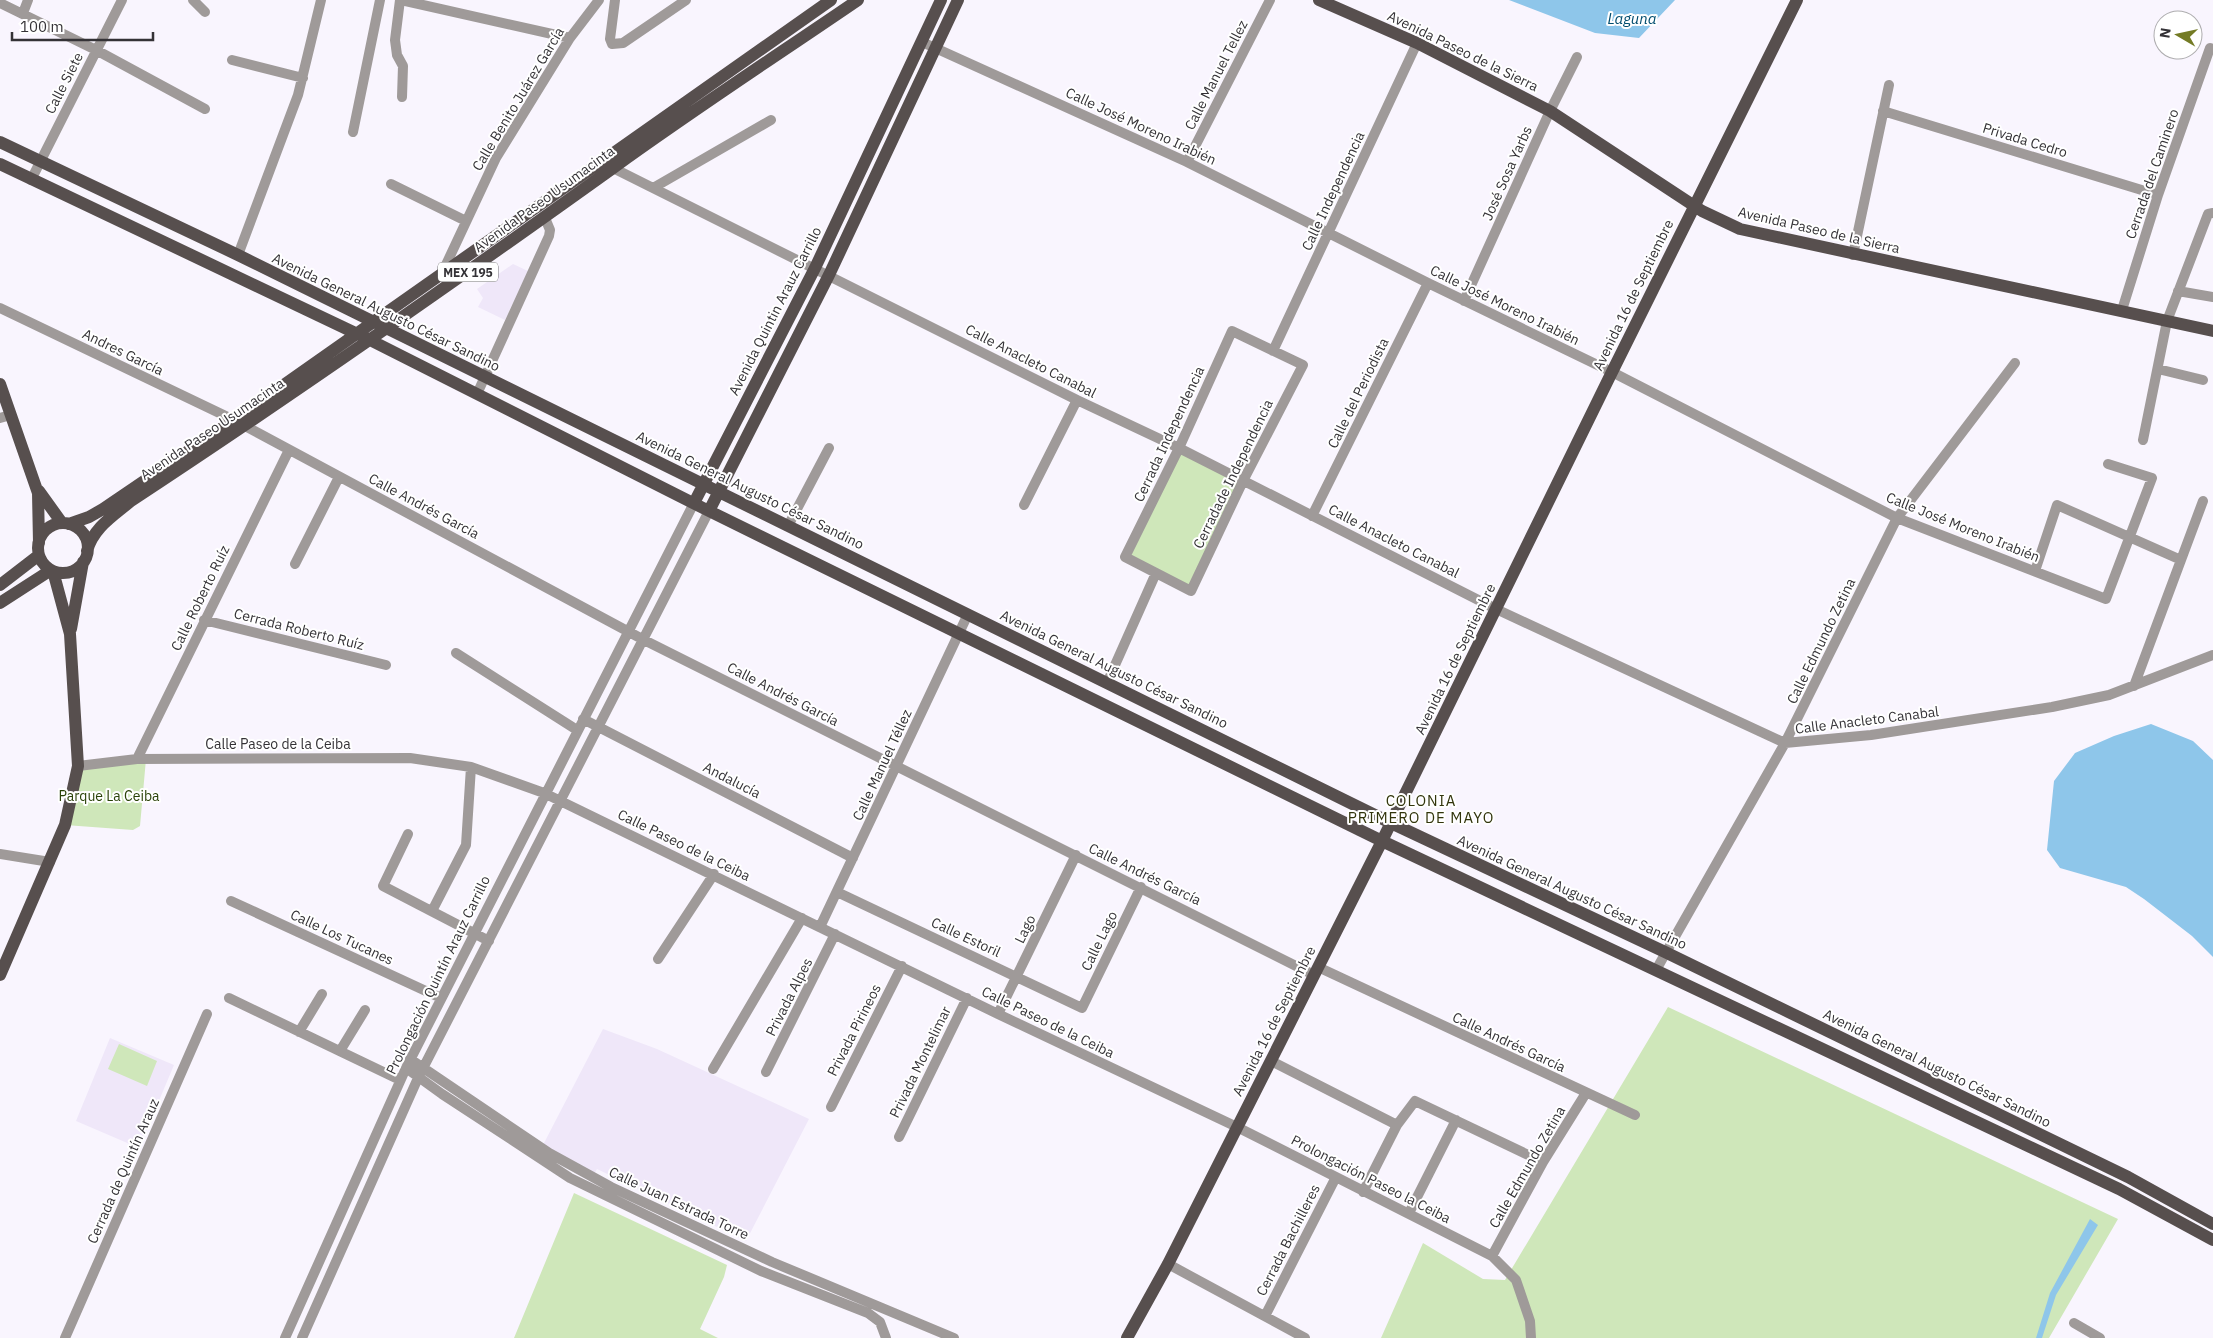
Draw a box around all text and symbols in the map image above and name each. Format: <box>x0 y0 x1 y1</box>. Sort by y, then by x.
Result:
street label: Avenida Paseo de la Sierra <box>1385 7 1542 96</box>
water label: Laguna <box>1608 9 1657 28</box>
scale bar <box>12 10 154 42</box>
north arrow <box>2153 10 2203 60</box>
text: 100 m <box>20 17 64 36</box>
street label: Calle Manuel Tellez <box>1181 17 1252 133</box>
street label: Calle Benito Juárez García <box>468 23 568 174</box>
text: N <box>2155 27 2175 39</box>
street label: Calle Siete <box>41 49 87 117</box>
street label: Calle José Moreno Irabién <box>1063 83 1219 169</box>
street label: Cerrada del Caminero <box>2121 106 2183 241</box>
street label: Privada Cedro <box>1981 119 2070 161</box>
street label: José Sosa Yarbs <box>1478 123 1536 223</box>
street label: Calle Independencia <box>1297 128 1369 254</box>
street label: Avenida Paseo Usumacinta <box>470 142 618 256</box>
street label: Avenida Paseo de la Sierra <box>1736 203 1902 258</box>
street label: Avenida 16 de Septiembre <box>1589 216 1678 373</box>
street label: Avenida Quintin Arauz Carrillo <box>725 223 826 398</box>
street label: Avenida General Augusto César Sandino <box>269 249 503 375</box>
street label: Calle José Moreno Irabién <box>1427 261 1583 349</box>
road number: MEX 195 <box>438 262 498 282</box>
street label: Calle Anacleto Canabal <box>962 320 1100 402</box>
street label: Andres García <box>79 325 167 380</box>
street label: Calle del Periodista <box>1323 334 1393 451</box>
street label: Cerrada Independencia <box>1130 363 1209 505</box>
street label: Avenida Paseo Usumacinta <box>137 374 288 484</box>
street label: Cerradade Independencia <box>1189 396 1277 552</box>
street label: Avenida General Augusto César Sandino <box>633 427 867 553</box>
street label: Calle Andrés García <box>366 469 483 543</box>
street label: Calle José Moreno Irabién <box>1884 488 2042 566</box>
street label: Calle Anacleto Canabal <box>1325 500 1463 582</box>
street label: Calle Roberto Ruíz <box>167 542 234 654</box>
street label: Calle Edmundo Zetina <box>1783 575 1860 707</box>
street label: Avenida 16 de Septiembre <box>1411 580 1500 737</box>
street label: Cerrada Roberto Ruíz <box>232 604 366 654</box>
street label: Avenida General Augusto César Sandino <box>997 606 1231 732</box>
street label: Calle Andrés García <box>724 658 842 730</box>
street label: Calle Anacleto Canabal <box>1794 702 1940 738</box>
street label: Calle Manuel Téllez <box>848 706 916 824</box>
street label: Calle Paseo de la Ceiba <box>205 735 351 753</box>
street label: Andalucía <box>700 758 764 802</box>
park label: Parque La Ceiba <box>58 787 160 805</box>
district label: COLONIA PRIMERO DE MAYO <box>1348 791 1494 827</box>
street label: Calle Paseo de la Ceiba <box>615 805 754 885</box>
street label: Avenida General Augusto César Sandino <box>1454 831 1690 953</box>
street label: Calle Andrés García <box>1086 839 1205 909</box>
street label: Prolongación Quintín Arauz Carrillo <box>382 873 494 1077</box>
street label: Calle Los Tucanes <box>288 905 397 969</box>
street label: Calle Lago <box>1077 908 1121 974</box>
street label: Lago <box>1010 912 1040 946</box>
street label: Calle Estoril <box>928 913 1004 961</box>
street label: Avenida 16 de Septiembre <box>1228 943 1320 1099</box>
street label: Privada Alpes <box>762 955 817 1039</box>
street label: Privada Pirineos <box>823 981 885 1079</box>
street label: Calle Paseo de la Ceiba <box>979 982 1118 1062</box>
street label: Privada Montelimar <box>885 1003 955 1121</box>
street label: Avenida General Augusto César Sandino <box>1820 1005 2054 1131</box>
street label: Calle Andrés García <box>1449 1008 1569 1076</box>
street label: Cerrada de Quintín Arauz <box>83 1095 163 1246</box>
street label: Calle Edmundo Zetina <box>1485 1102 1570 1231</box>
street label: Prolongación Paseo la Ceiba <box>1288 1131 1454 1227</box>
street label: Calle Juan Estrada Torre <box>606 1163 752 1244</box>
street label: Cerrada Bachilleres <box>1252 1181 1324 1299</box>

